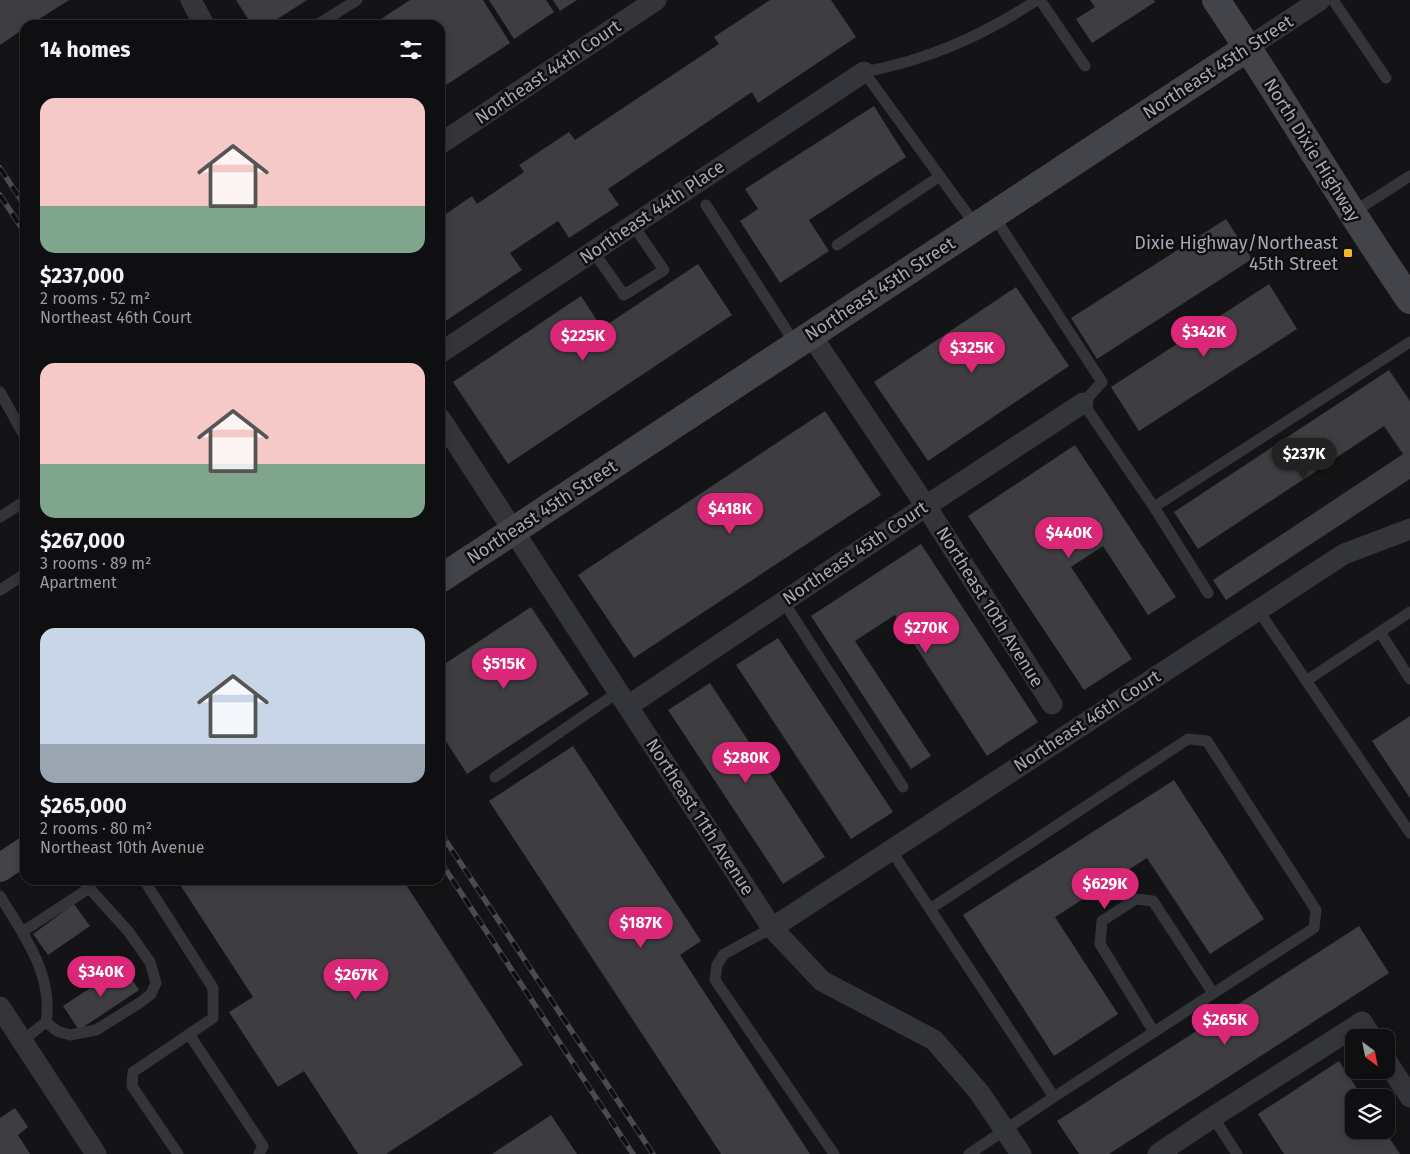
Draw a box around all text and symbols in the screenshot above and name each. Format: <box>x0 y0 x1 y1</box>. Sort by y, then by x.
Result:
street label: Northeast 45th Street <box>1139 10 1298 124</box>
street label: Northeast 44th Court <box>471 15 625 129</box>
icon: filters <box>397 36 425 64</box>
text: 14 homes <box>40 37 130 63</box>
street label: North Dixie Highway <box>1259 74 1365 226</box>
icon: home <box>188 131 278 221</box>
street label: Northeast 44th Place <box>575 155 729 269</box>
street label: Northeast 45th Street <box>801 232 960 346</box>
place label: Dixie Highway/Northeast 45th Street <box>1134 232 1339 275</box>
marker: Dixie Highway/Northeast 45th Street <box>1342 247 1354 259</box>
text: $237,000 <box>40 263 124 289</box>
text: 2 rooms · 52 m² <box>40 289 150 308</box>
text: Northeast 46th Court <box>40 308 192 327</box>
pin: $342K <box>1169 316 1239 358</box>
pin: $225K <box>548 320 618 362</box>
text: $342K <box>1182 322 1226 341</box>
text: $225K <box>561 326 605 345</box>
pin: $325K <box>937 332 1007 374</box>
text: $325K <box>950 338 994 357</box>
icon: home <box>188 396 278 486</box>
pin: $237K <box>1269 438 1339 480</box>
text: $237K <box>1283 444 1325 463</box>
street label: Northeast 45th Street <box>463 455 622 569</box>
pin: $418K <box>695 492 765 535</box>
street label: Northeast 45th Court <box>778 496 932 610</box>
text: $418K <box>708 499 752 518</box>
pin: $440K <box>1034 516 1104 559</box>
street label: Northeast 10th Avenue <box>932 523 1048 691</box>
text: $440K <box>1046 523 1092 542</box>
text: $267,000 <box>40 528 125 554</box>
text: 3 rooms · 89 m² <box>40 554 151 573</box>
text: Apartment <box>40 573 117 592</box>
pin: $270K <box>891 612 961 654</box>
text: $270K <box>904 618 948 637</box>
pin: $515K <box>469 648 539 690</box>
text: $515K <box>483 654 525 673</box>
icon: home <box>188 661 278 751</box>
street label: Northeast 46th Court <box>1009 665 1165 777</box>
street label: Northeast 11th Avenue <box>641 734 759 900</box>
pin: $280K <box>711 742 781 784</box>
text: $280K <box>723 748 769 767</box>
text: $265,000 <box>40 793 127 819</box>
text: 2 rooms · 80 m² <box>40 819 152 838</box>
text: Northeast 10th Avenue <box>40 838 205 857</box>
pin: $629K <box>1070 868 1140 910</box>
text: $629K <box>1083 874 1127 893</box>
pin: $187K <box>606 906 676 949</box>
text: $187K <box>620 913 662 932</box>
pin: $340K <box>66 956 136 998</box>
pin: $267K <box>321 958 391 1001</box>
text: $340K <box>78 962 124 981</box>
text: $267K <box>334 965 378 984</box>
pin: $265K <box>1190 1004 1260 1046</box>
text: $265K <box>1203 1010 1247 1029</box>
north arrow <box>1345 1029 1395 1079</box>
map controls <box>1345 1029 1395 1139</box>
button: layers <box>1345 1089 1395 1139</box>

